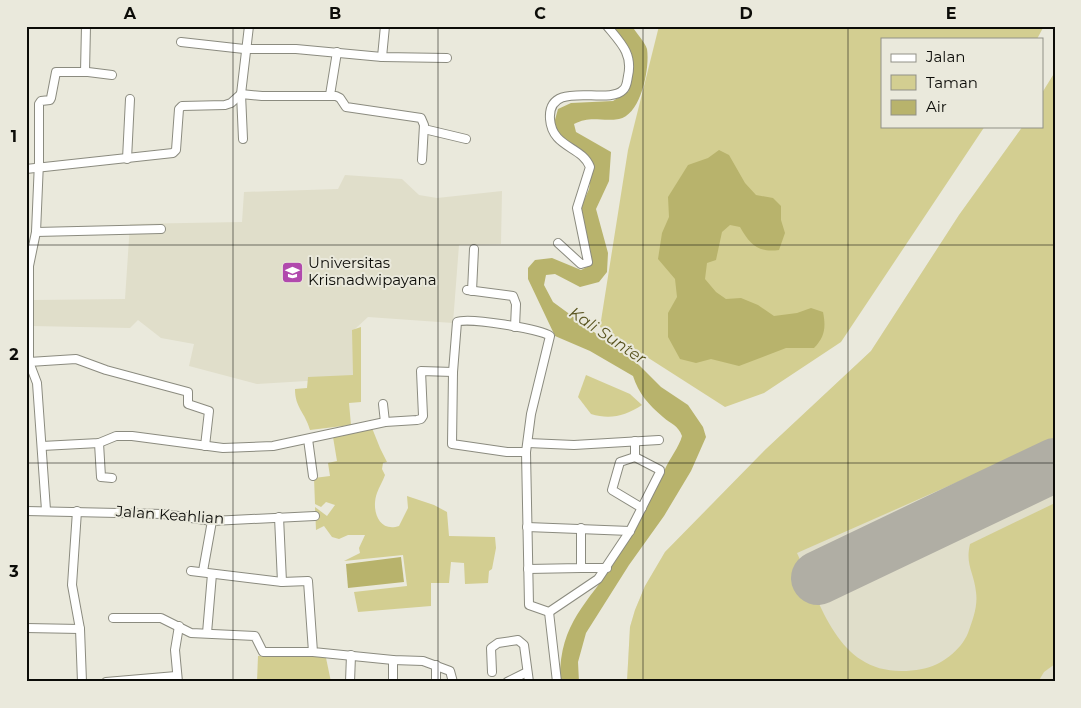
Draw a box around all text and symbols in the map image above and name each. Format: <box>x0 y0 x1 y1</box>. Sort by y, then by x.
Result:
text: A <box>123 4 137 23</box>
text: B <box>329 4 341 23</box>
text: C <box>534 4 546 23</box>
text: D <box>739 4 753 23</box>
text: E <box>946 4 956 23</box>
legend <box>881 38 1044 128</box>
text: Jalan <box>925 47 965 66</box>
text: Taman <box>926 73 978 92</box>
text: Air <box>926 97 947 116</box>
text: 1 <box>11 127 17 146</box>
place label: Universitas Krisnadwipayana <box>308 253 437 289</box>
school or university icon: Universitas Krisnadwipayana <box>280 260 304 284</box>
water label: Kali Sunter <box>566 303 650 368</box>
text: 2 <box>9 345 19 364</box>
street label: Jalan Keahlian <box>114 501 225 528</box>
text: 3 <box>8 562 19 581</box>

